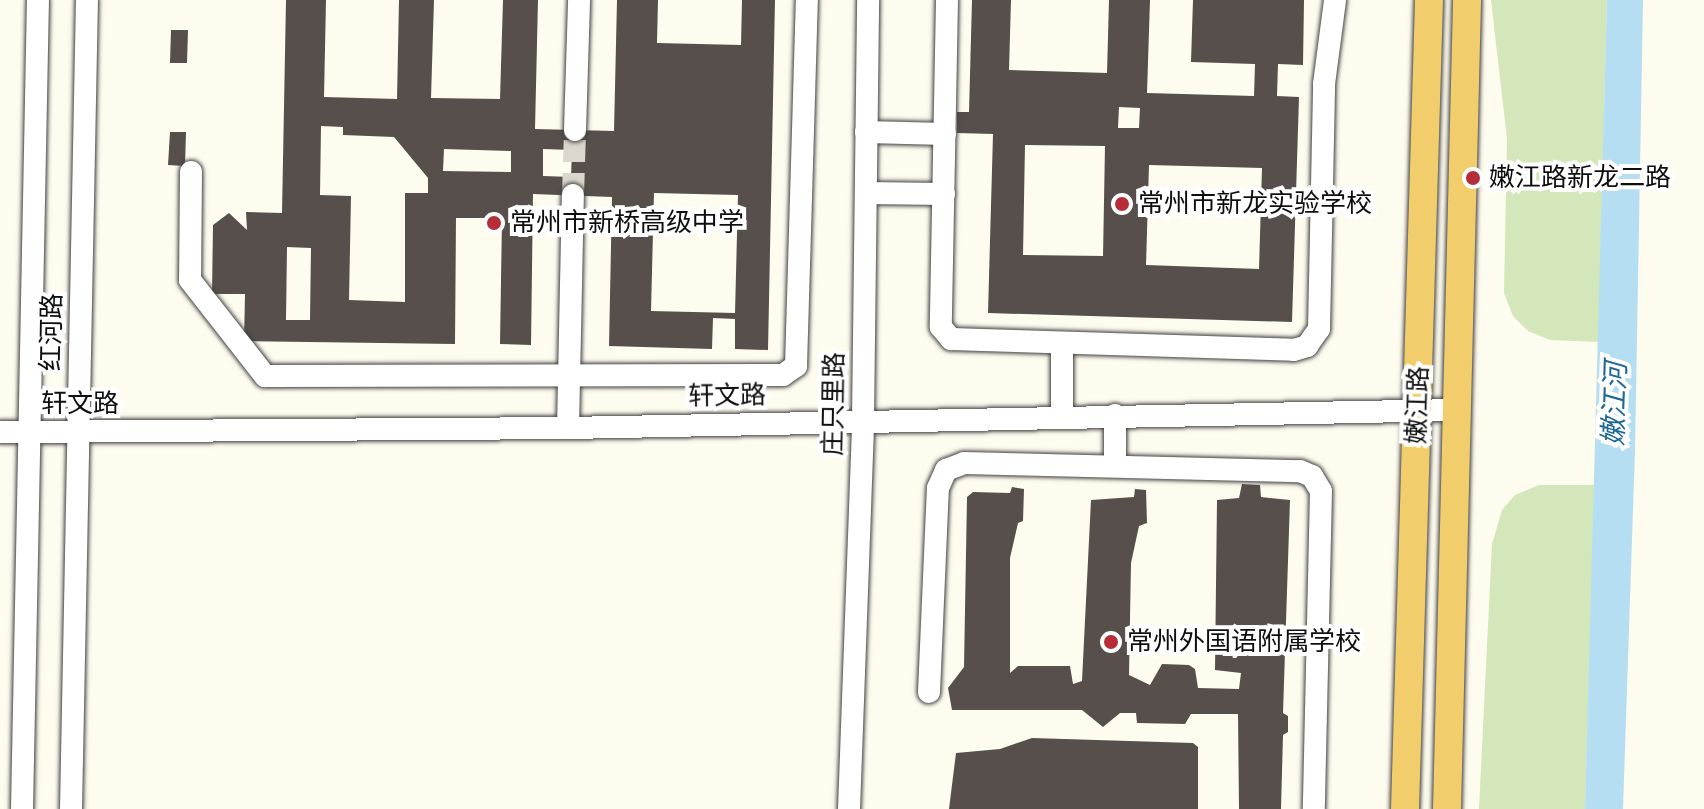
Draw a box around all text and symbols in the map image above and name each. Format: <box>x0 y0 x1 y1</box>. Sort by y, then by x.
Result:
place label: 嫩江路新龙二路 <box>1489 162 1671 194</box>
marker: 嫩江路新龙二路 <box>1464 169 1482 187</box>
place label: 常州市新龙实验学校 <box>1138 188 1372 220</box>
marker: 常州市新龙实验学校 <box>1113 195 1131 213</box>
place label: 常州市新桥高级中学 <box>510 207 744 239</box>
marker: 常州市新桥高级中学 <box>485 214 503 232</box>
street label: 红河路 <box>36 293 68 371</box>
street label: 庄只里路 <box>817 352 851 456</box>
water label: 嫩江河 <box>1597 361 1633 447</box>
street label: 嫩江路 <box>1401 365 1435 445</box>
street label: 轩文路 <box>688 380 766 412</box>
street label: 轩文路 <box>41 388 119 420</box>
place label: 常州外国语附属学校 <box>1127 626 1361 658</box>
marker: 常州外国语附属学校 <box>1102 633 1120 651</box>

